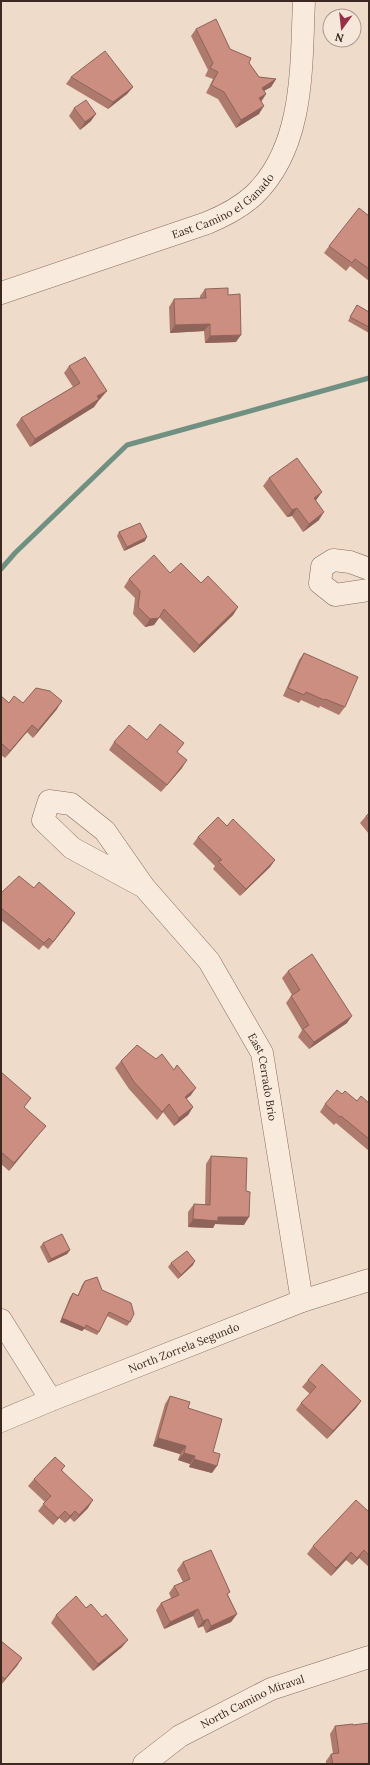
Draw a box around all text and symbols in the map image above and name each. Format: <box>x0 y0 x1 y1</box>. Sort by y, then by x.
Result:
north arrow <box>322 8 362 48</box>
text: N <box>333 30 345 46</box>
street label: East Camino el Ganado <box>170 171 277 241</box>
street label: East Cerrado Brio <box>245 1030 280 1122</box>
street label: North Zorrela Segundo <box>126 1319 241 1376</box>
street label: North Camino Miraval <box>198 1672 306 1731</box>

